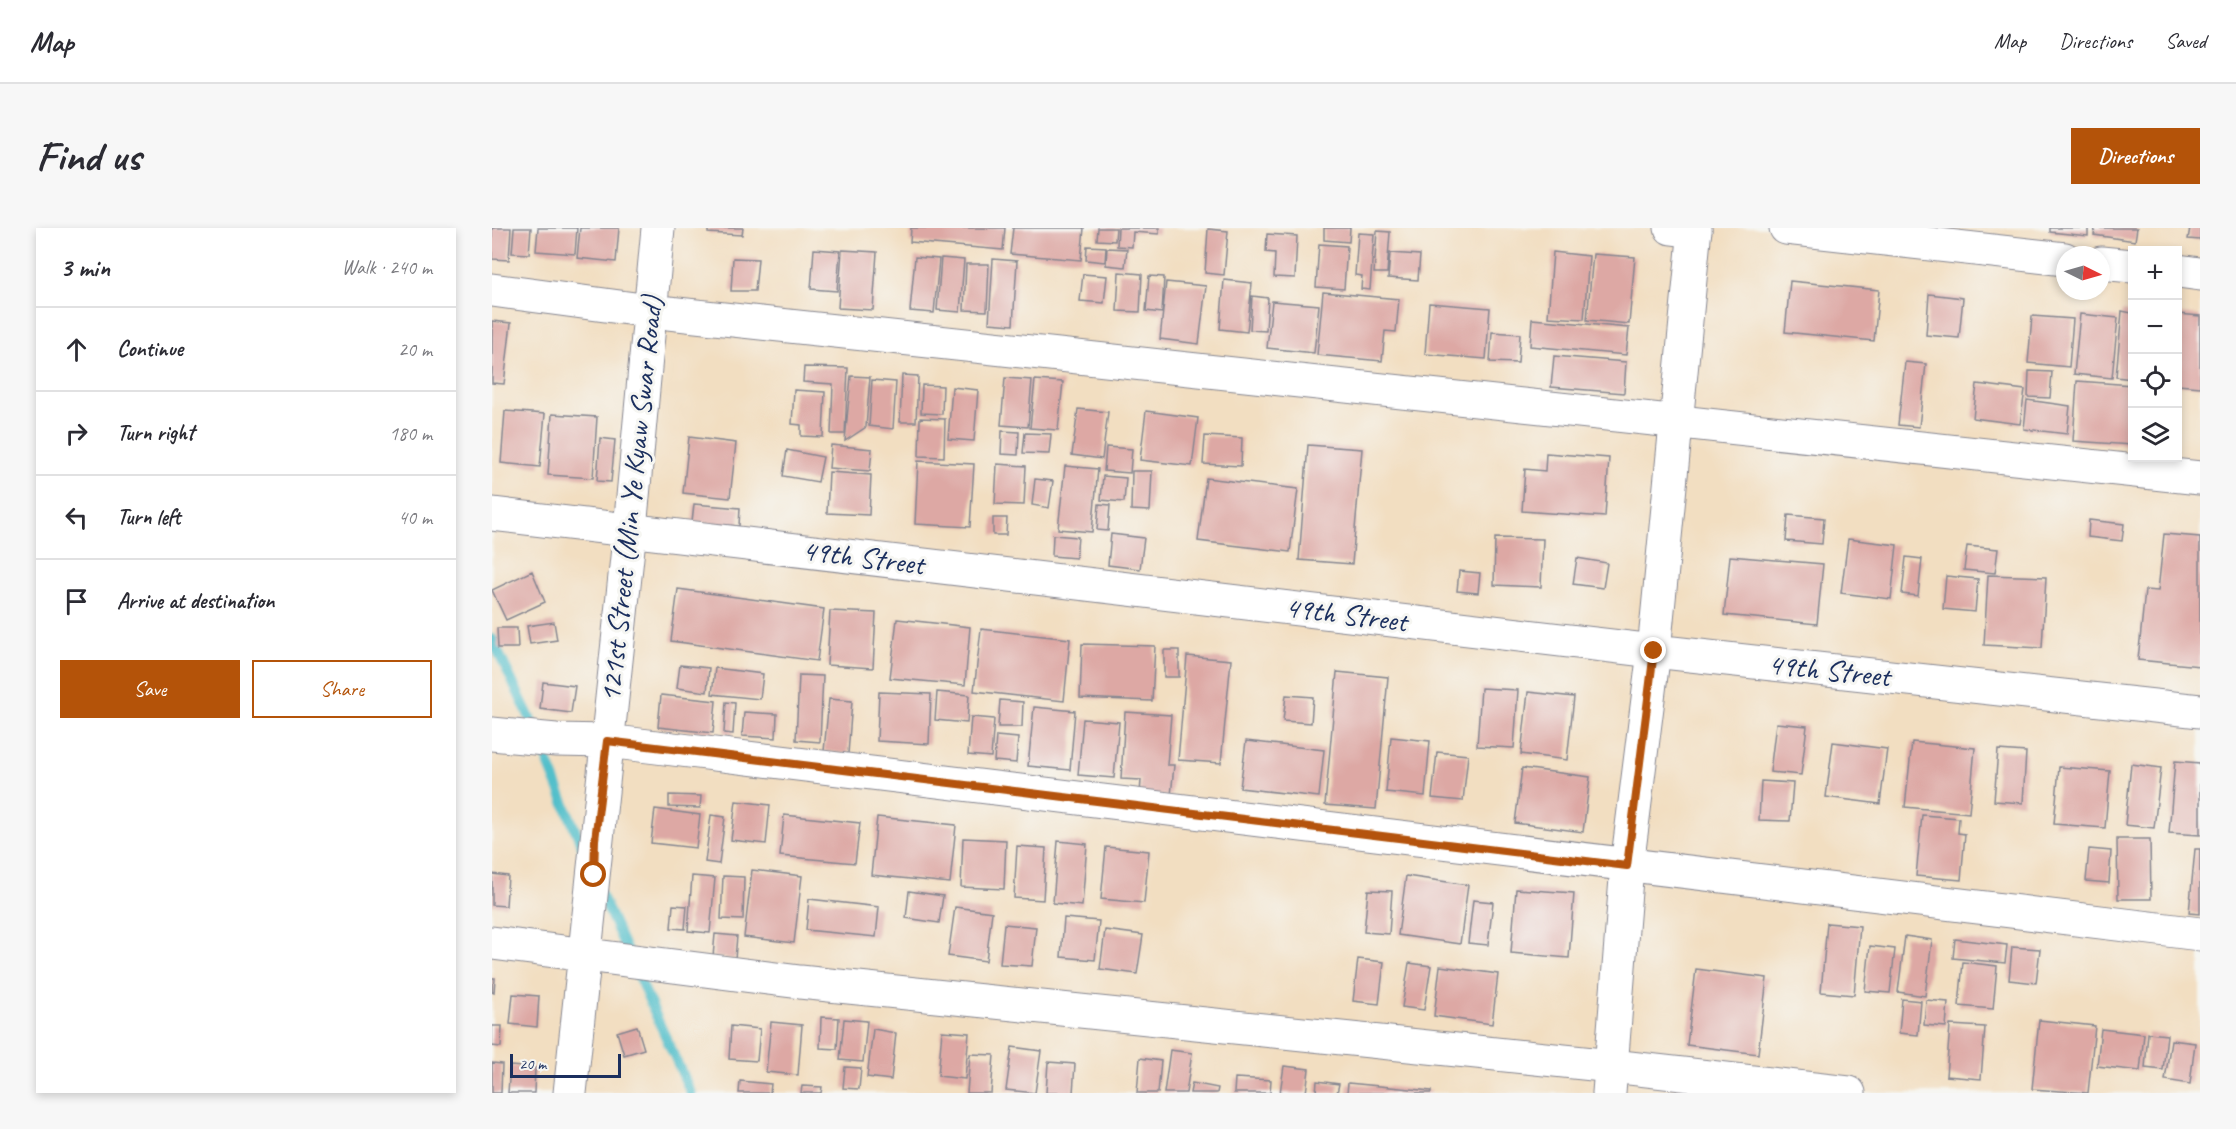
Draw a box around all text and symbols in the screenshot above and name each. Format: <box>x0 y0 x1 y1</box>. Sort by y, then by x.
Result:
text: Map <box>30 24 73 59</box>
text: Map <box>1994 28 2026 54</box>
text: Directions <box>2059 28 2132 54</box>
text: Saved <box>2165 28 2206 54</box>
button: Directions <box>2071 128 2200 184</box>
text: Find us <box>36 130 141 183</box>
north arrow <box>2056 246 2110 300</box>
map controls <box>2128 246 2182 462</box>
button: + <box>2128 246 2182 300</box>
text: 3 min <box>60 251 110 284</box>
text: Walk · 240 m <box>342 255 432 280</box>
street label: 121st Street (Min Ye Kyaw Swar Road) <box>591 292 671 704</box>
button: − <box>2128 300 2182 354</box>
icon: ahead <box>60 333 93 366</box>
text: Continue <box>117 335 183 363</box>
text: 20 m <box>398 337 432 362</box>
button: locate <box>2128 354 2182 408</box>
button: layers <box>2128 408 2182 462</box>
icon: right <box>60 417 93 450</box>
text: Turn right <box>117 419 194 447</box>
text: 180 m <box>389 421 432 446</box>
icon: left <box>60 501 93 534</box>
text: Turn left <box>117 503 181 531</box>
text: 40 m <box>398 505 432 530</box>
street label: 49th Street <box>800 531 929 584</box>
icon: arrive <box>60 585 93 618</box>
text: Arrive at destination <box>117 587 274 615</box>
street label: 49th Street <box>1283 588 1412 641</box>
route end <box>1640 637 1666 663</box>
street label: 49th Street <box>1766 645 1895 696</box>
button: Save <box>60 660 240 718</box>
button: Share <box>252 660 432 718</box>
route start <box>580 861 606 887</box>
scale bar <box>510 1051 621 1078</box>
text: 20 m <box>519 1054 546 1074</box>

